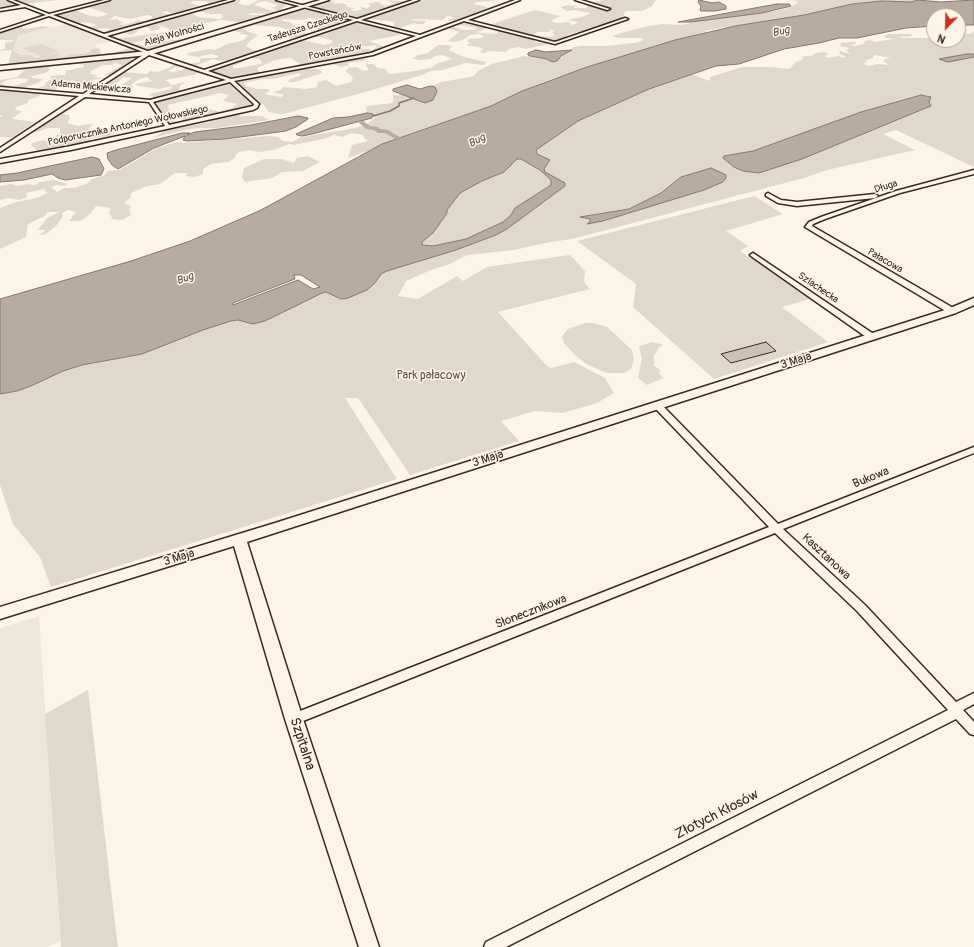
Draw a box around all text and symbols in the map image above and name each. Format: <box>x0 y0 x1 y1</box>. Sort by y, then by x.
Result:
street label: Tadeusza Czackiego <box>266 8 350 46</box>
north arrow <box>926 8 966 48</box>
street label: Aleja Wolności <box>143 21 205 49</box>
water label: Bug <box>771 24 791 40</box>
text: N <box>936 31 947 46</box>
street label: Powstańców <box>307 41 363 63</box>
street label: Adama Mickiewicza <box>51 78 131 96</box>
street label: Podporucznika Antoniego Wołowskiego <box>47 103 209 149</box>
water label: Bug <box>466 131 488 151</box>
street label: Długa <box>873 178 899 196</box>
street label: Pałacowa <box>865 246 905 276</box>
water label: Bug <box>175 270 195 288</box>
street label: Szlachecka <box>795 270 841 306</box>
street label: 3 Maja <box>779 349 813 373</box>
park label: Park pałacowy <box>396 369 466 383</box>
street label: 3 Maja <box>471 447 505 471</box>
street label: Bukowa <box>851 464 891 492</box>
street label: Kasztanowa <box>799 531 853 583</box>
street label: 3 Maja <box>162 546 196 570</box>
street label: Słonecznikowa <box>493 592 569 632</box>
street label: Szpitalna <box>286 716 318 772</box>
street label: Złotych Kłosów <box>672 787 762 843</box>

